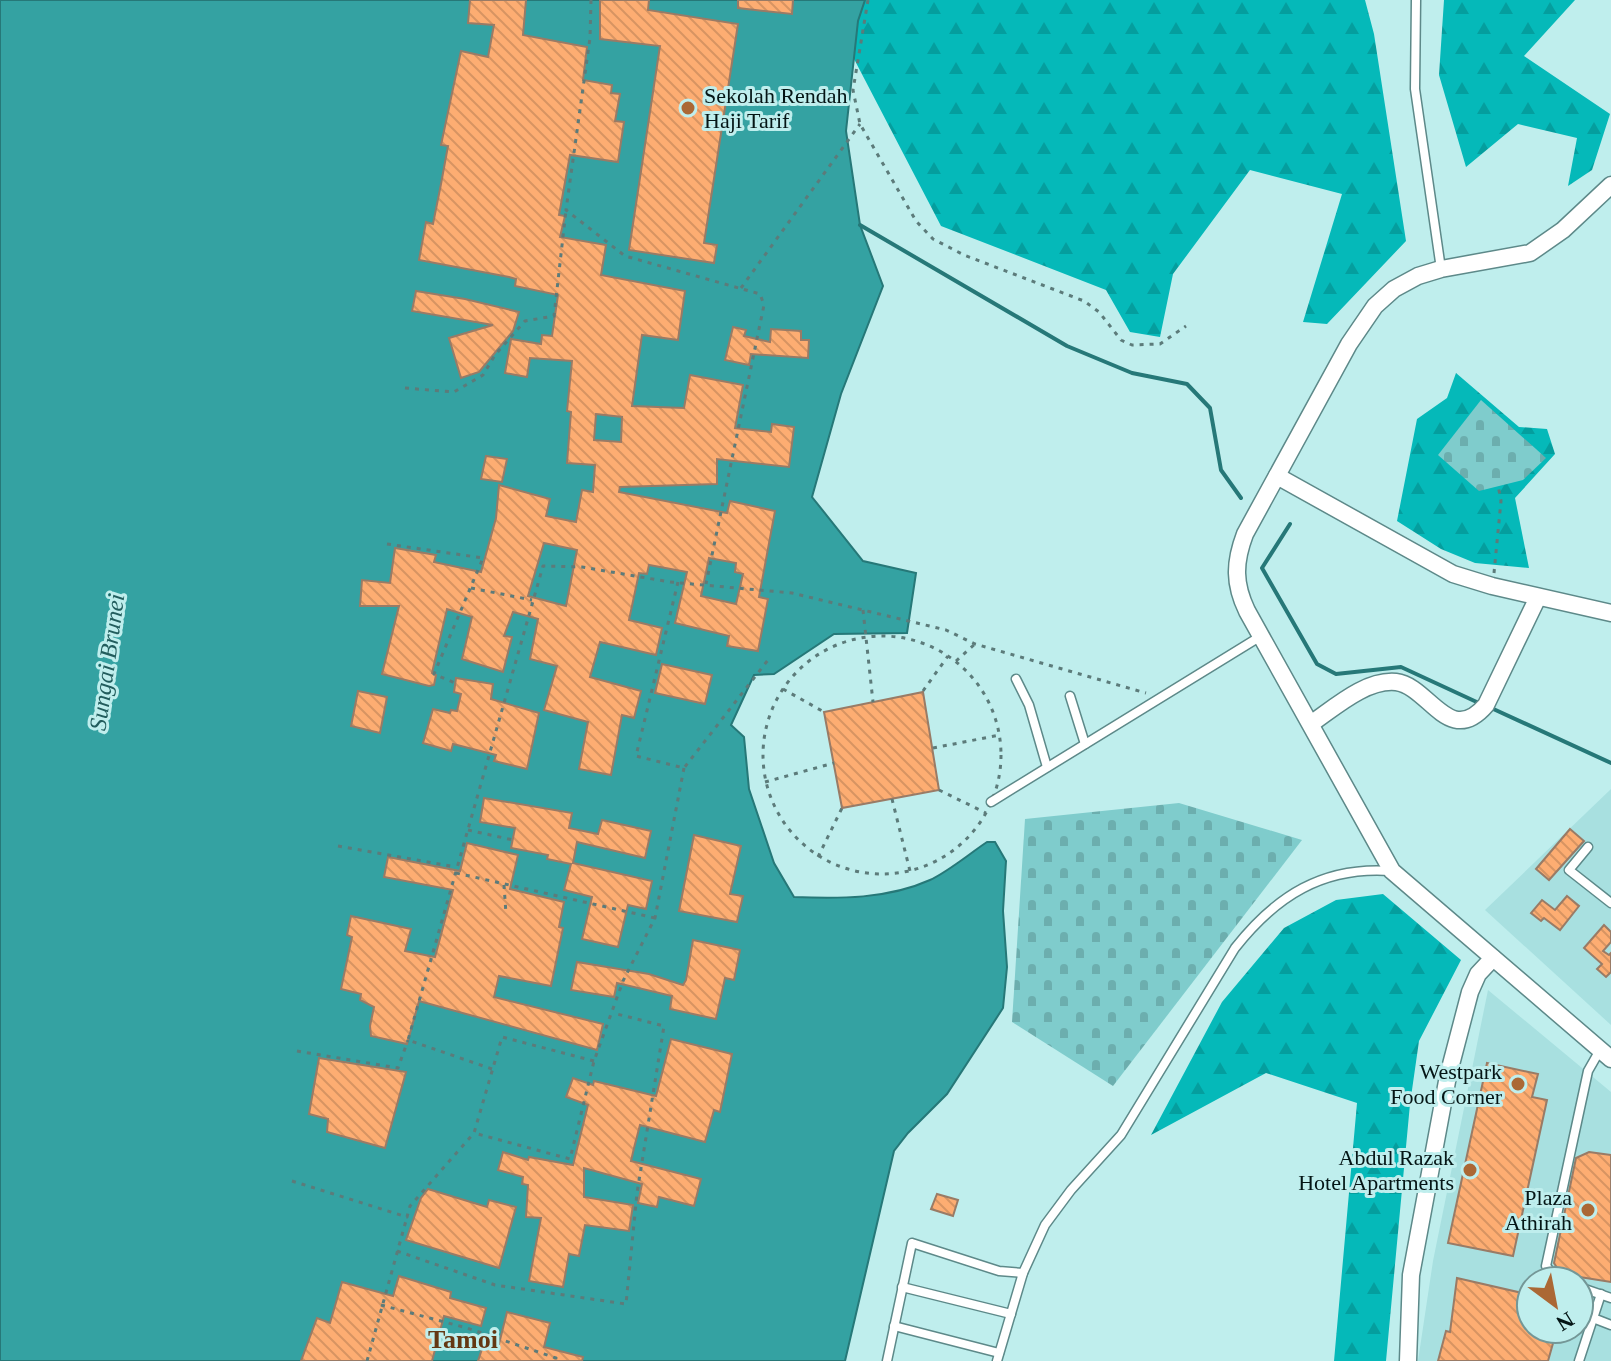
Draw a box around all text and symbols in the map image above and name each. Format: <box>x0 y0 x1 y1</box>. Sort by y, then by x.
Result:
place label: Sekolah Rendah Haji Tarif <box>704 83 848 133</box>
marker: Sekolah Rendah Haji Tarif <box>679 99 697 117</box>
water label: Sungai Brunei <box>85 592 129 732</box>
place label: Westpark Food Corner <box>1390 1059 1503 1109</box>
marker: Westpark Food Corner <box>1509 1075 1527 1093</box>
place label: Abdul Razak Hotel Apartments <box>1298 1145 1454 1195</box>
marker: Abdul Razak Hotel Apartments <box>1461 1161 1479 1179</box>
place label: Plaza Athirah <box>1505 1185 1572 1235</box>
marker: Plaza Athirah <box>1579 1201 1597 1219</box>
north arrow <box>1515 1265 1595 1345</box>
text: N <box>1552 1307 1579 1336</box>
district label: Tamoi <box>428 1325 498 1354</box>

